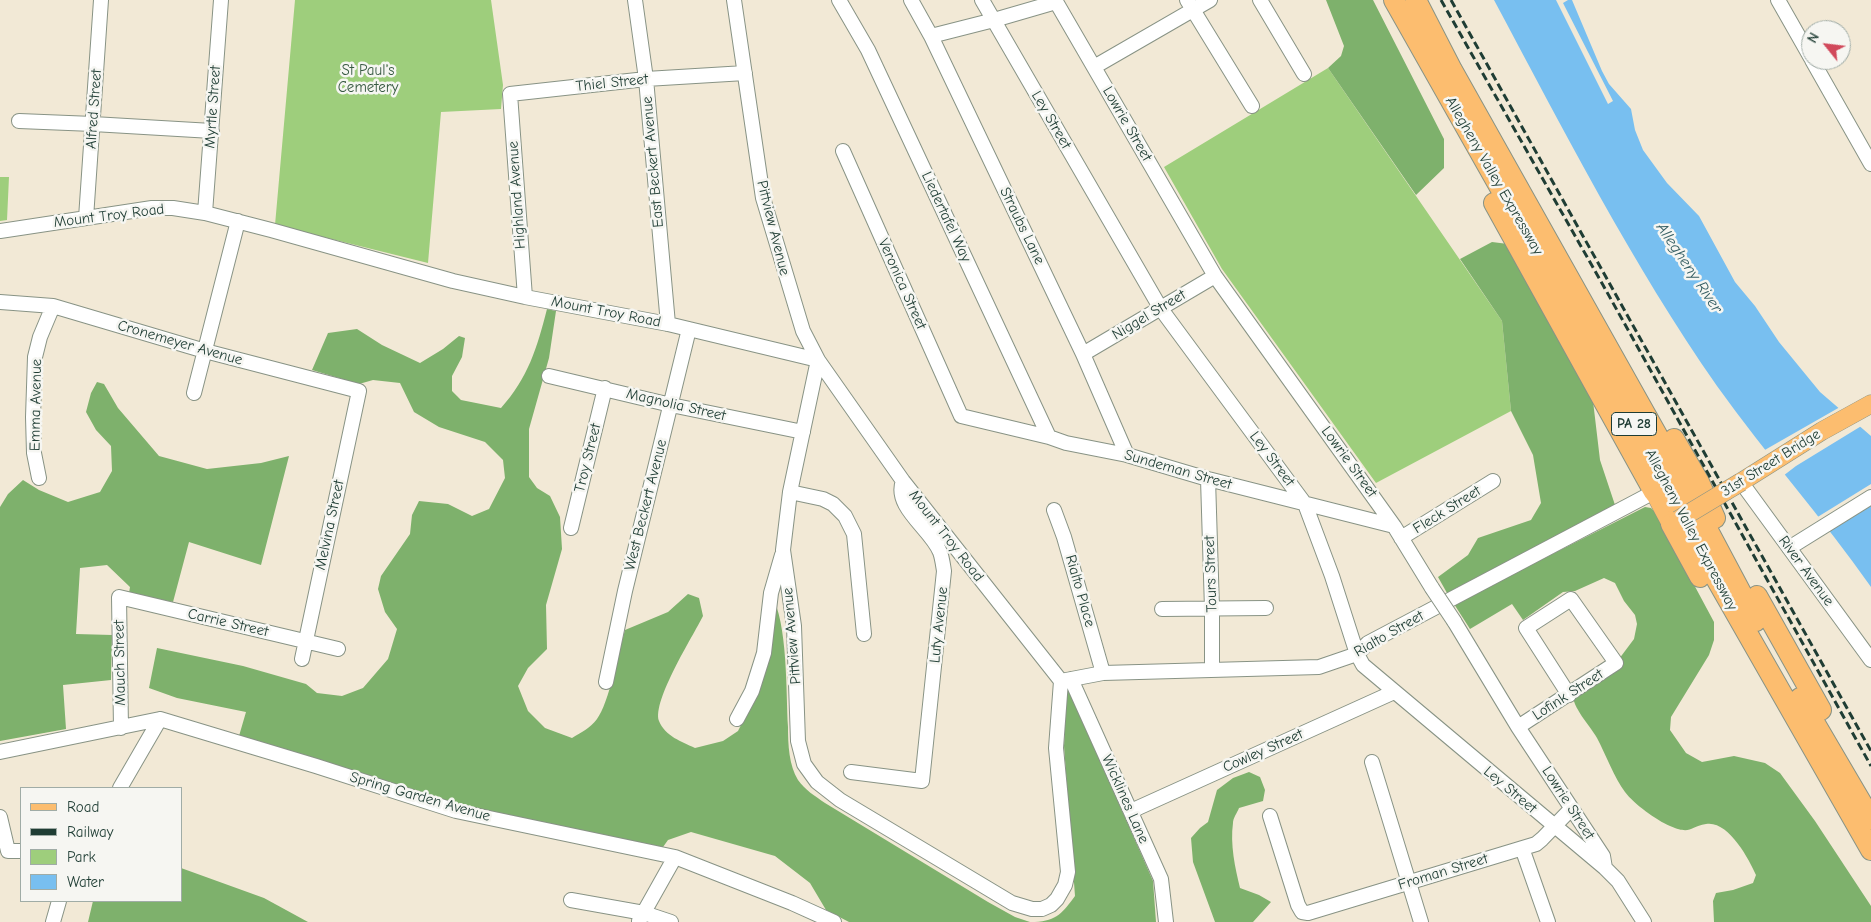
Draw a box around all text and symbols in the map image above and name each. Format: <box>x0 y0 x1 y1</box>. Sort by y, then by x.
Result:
north arrow <box>1801 20 1851 70</box>
text: N <box>1804 30 1823 46</box>
park label: St Paul's Cemetery <box>338 62 398 97</box>
street label: Myrtle Street <box>201 65 225 149</box>
street label: Alfred Street <box>82 69 106 149</box>
street label: Thiel Street <box>575 70 649 96</box>
street label: Lowrie Street <box>1098 83 1156 165</box>
street label: Ley Street <box>1027 88 1075 152</box>
street label: Allegheny Valley Expressway <box>1441 94 1547 258</box>
street label: East Beckert Avenue <box>638 96 668 228</box>
street label: Highland Avenue <box>504 140 530 250</box>
street label: Liedertafel Way <box>917 169 975 265</box>
street label: Pittview Avenue <box>753 179 793 277</box>
street label: Straubs Lane <box>996 184 1048 268</box>
street label: Mount Troy Road <box>53 200 165 232</box>
water label: Allegheny River <box>1652 219 1726 317</box>
street label: Veronica Street <box>874 236 930 332</box>
street label: Niggel Street <box>1109 286 1189 344</box>
street label: Mount Troy Road <box>550 293 662 331</box>
street label: Cronemeyer Avenue <box>115 317 245 369</box>
street label: Emma Avenue <box>26 359 46 451</box>
street label: Magnolia Street <box>625 385 727 425</box>
road number: PA 28 <box>1612 412 1656 436</box>
street label: Troy Street <box>571 422 605 494</box>
street label: Lowrie Street <box>1317 423 1381 501</box>
street label: 31st Street Bridge <box>1718 425 1824 501</box>
street label: Ley Street <box>1246 428 1298 490</box>
street label: West Beckert Avenue <box>621 438 671 572</box>
street label: Sundeman Street <box>1122 446 1234 494</box>
street label: Allegheny Valley Expressway <box>1641 446 1741 614</box>
street label: Melvina Street <box>312 478 348 572</box>
street label: Fleck Street <box>1410 482 1484 538</box>
street label: Mount Troy Road <box>905 487 987 585</box>
street label: River Avenue <box>1774 532 1838 610</box>
street label: Tours Street <box>1201 535 1221 613</box>
street label: Rialto Place <box>1061 553 1099 629</box>
street label: Luty Avenue <box>926 586 952 664</box>
street label: Pittview Avenue <box>779 587 805 685</box>
street label: Carrie Street <box>186 605 270 641</box>
street label: Rialto Street <box>1351 607 1427 661</box>
street label: Mauch Street <box>110 620 130 706</box>
street label: Lofink Street <box>1529 665 1607 725</box>
street label: Cowley Street <box>1220 725 1306 777</box>
street label: Wicklines Lane <box>1097 752 1153 846</box>
street label: Ley Street <box>1480 763 1540 817</box>
street label: Lowrie Street <box>1538 763 1598 843</box>
street label: Spring Garden Avenue <box>348 768 492 826</box>
legend <box>20 787 182 902</box>
text: Road <box>67 798 99 816</box>
text: Railway <box>67 823 113 841</box>
text: Park <box>67 848 96 866</box>
street label: Froman Street <box>1396 850 1490 894</box>
text: Water <box>67 873 104 891</box>

